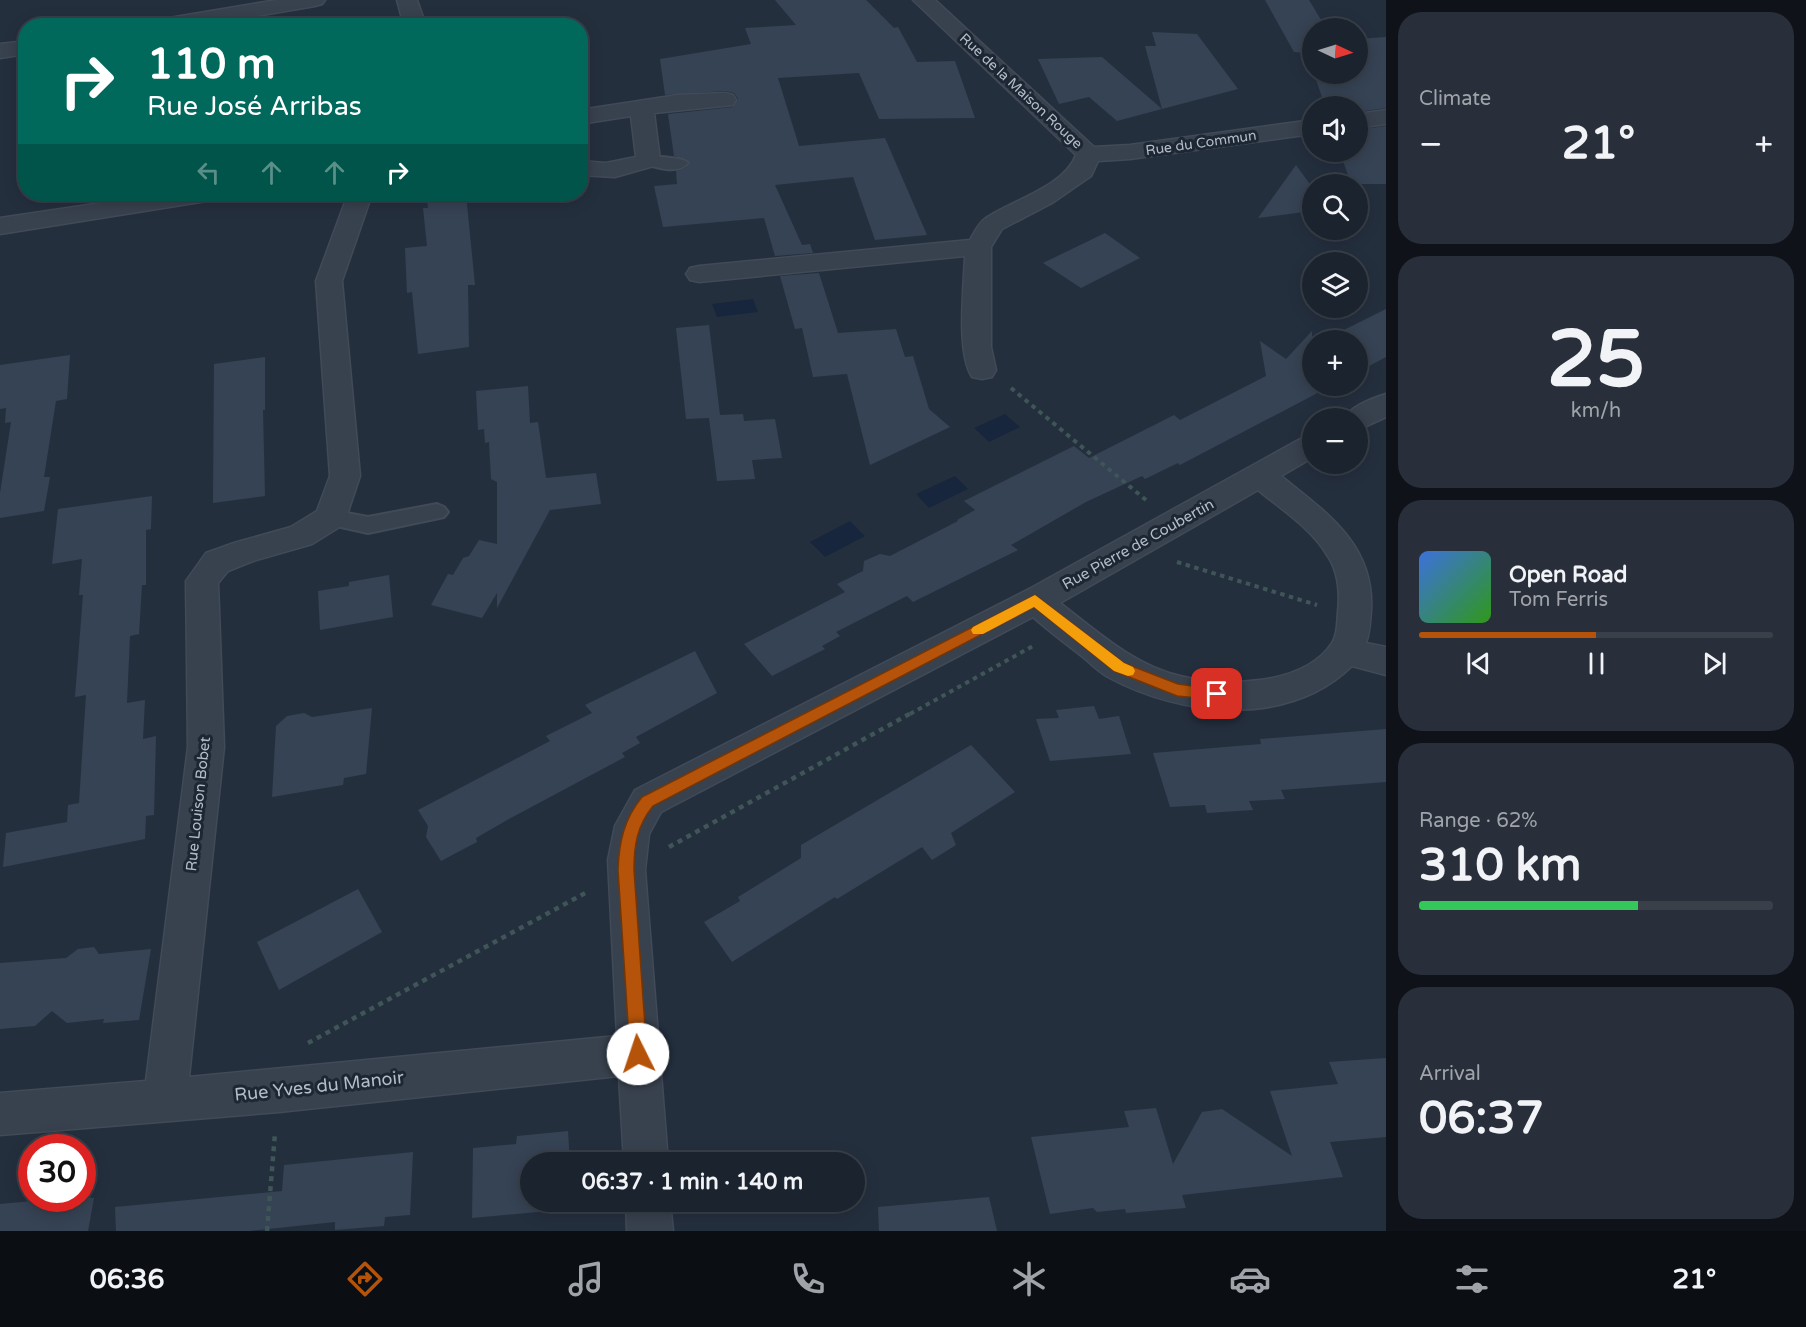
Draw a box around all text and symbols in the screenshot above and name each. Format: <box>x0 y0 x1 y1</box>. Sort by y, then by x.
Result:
north arrow <box>1302 18 1368 84</box>
map controls <box>1302 18 1368 474</box>
street label: Rue de la Maison Rouge <box>956 30 1086 152</box>
text: 110 m <box>147 39 276 90</box>
icon: right <box>48 42 126 120</box>
text: Climate <box>1419 87 1491 111</box>
text: Rue José Arribas <box>147 90 362 123</box>
button: sound <box>1302 96 1368 162</box>
text: 21° <box>1562 117 1635 171</box>
text: − <box>1419 125 1443 164</box>
text: + <box>1754 125 1773 164</box>
street label: Rue du Commun <box>1144 127 1258 159</box>
icon: left <box>192 156 225 189</box>
icon: ahead <box>255 156 288 189</box>
icon: ahead <box>318 156 351 189</box>
icon: right <box>381 156 414 189</box>
button: search <box>1302 174 1368 240</box>
button: layers <box>1302 252 1368 318</box>
text: 25 <box>1547 313 1645 407</box>
button: + <box>1302 330 1368 396</box>
text: km/h <box>1571 399 1621 423</box>
button: − <box>1302 408 1368 474</box>
street label: Rue Pierre de Coubertin <box>1059 495 1217 593</box>
text: Open Road <box>1509 562 1627 588</box>
text: Tom Ferris <box>1509 588 1608 612</box>
icon: previous <box>1462 647 1495 680</box>
icon: pause <box>1580 647 1613 680</box>
icon: next <box>1698 647 1731 680</box>
pin <box>1191 668 1242 719</box>
icon: arrive <box>1200 677 1233 710</box>
street label: Rue Louison Bobet <box>182 736 214 872</box>
text: Range · 62% <box>1419 809 1538 833</box>
text: 310 km <box>1419 839 1581 893</box>
position arrow <box>606 1022 670 1086</box>
text: Arrival <box>1419 1062 1481 1086</box>
street label: Rue Yves du Manoir <box>233 1066 405 1106</box>
text: 06:37 <box>1419 1092 1544 1146</box>
speed limit sign: 30 <box>18 1134 96 1212</box>
text: 06:37 · 1 min · 140 m <box>582 1169 803 1195</box>
icon: directions <box>344 1258 386 1300</box>
icon: music <box>565 1258 607 1300</box>
icon: phone <box>787 1258 829 1300</box>
icon: climate <box>1008 1258 1050 1300</box>
icon: car <box>1229 1258 1271 1300</box>
icon: filters <box>1451 1258 1493 1300</box>
text: 06:36 <box>90 1263 165 1296</box>
text: 21° <box>1672 1263 1716 1296</box>

